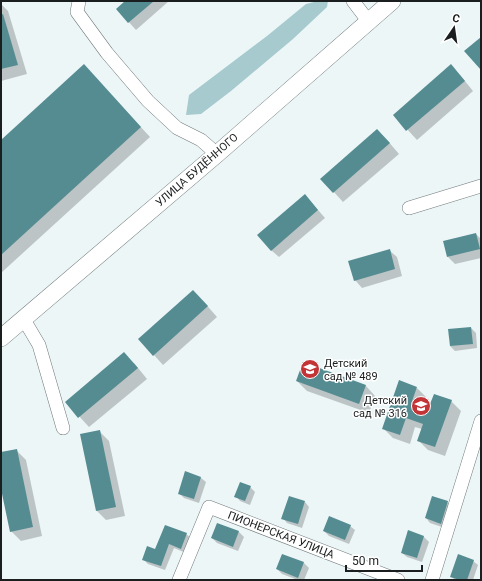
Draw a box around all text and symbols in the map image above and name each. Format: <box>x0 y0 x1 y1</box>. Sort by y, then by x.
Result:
north arrow <box>434 8 474 48</box>
text: С <box>451 12 461 26</box>
street label: УЛИЦА БУДЁННОГО <box>153 131 241 209</box>
place label: Детский сад № 489 <box>324 357 378 383</box>
school or university icon: Детский сад № 489 <box>299 358 321 380</box>
place label: Детский сад № 316 <box>353 394 407 420</box>
school or university icon: Детский сад № 316 <box>410 395 432 417</box>
street label: ПИОНЕРСКАЯ УЛИЦА <box>226 509 337 562</box>
scale bar <box>346 547 422 573</box>
text: 50 m <box>352 554 379 568</box>

